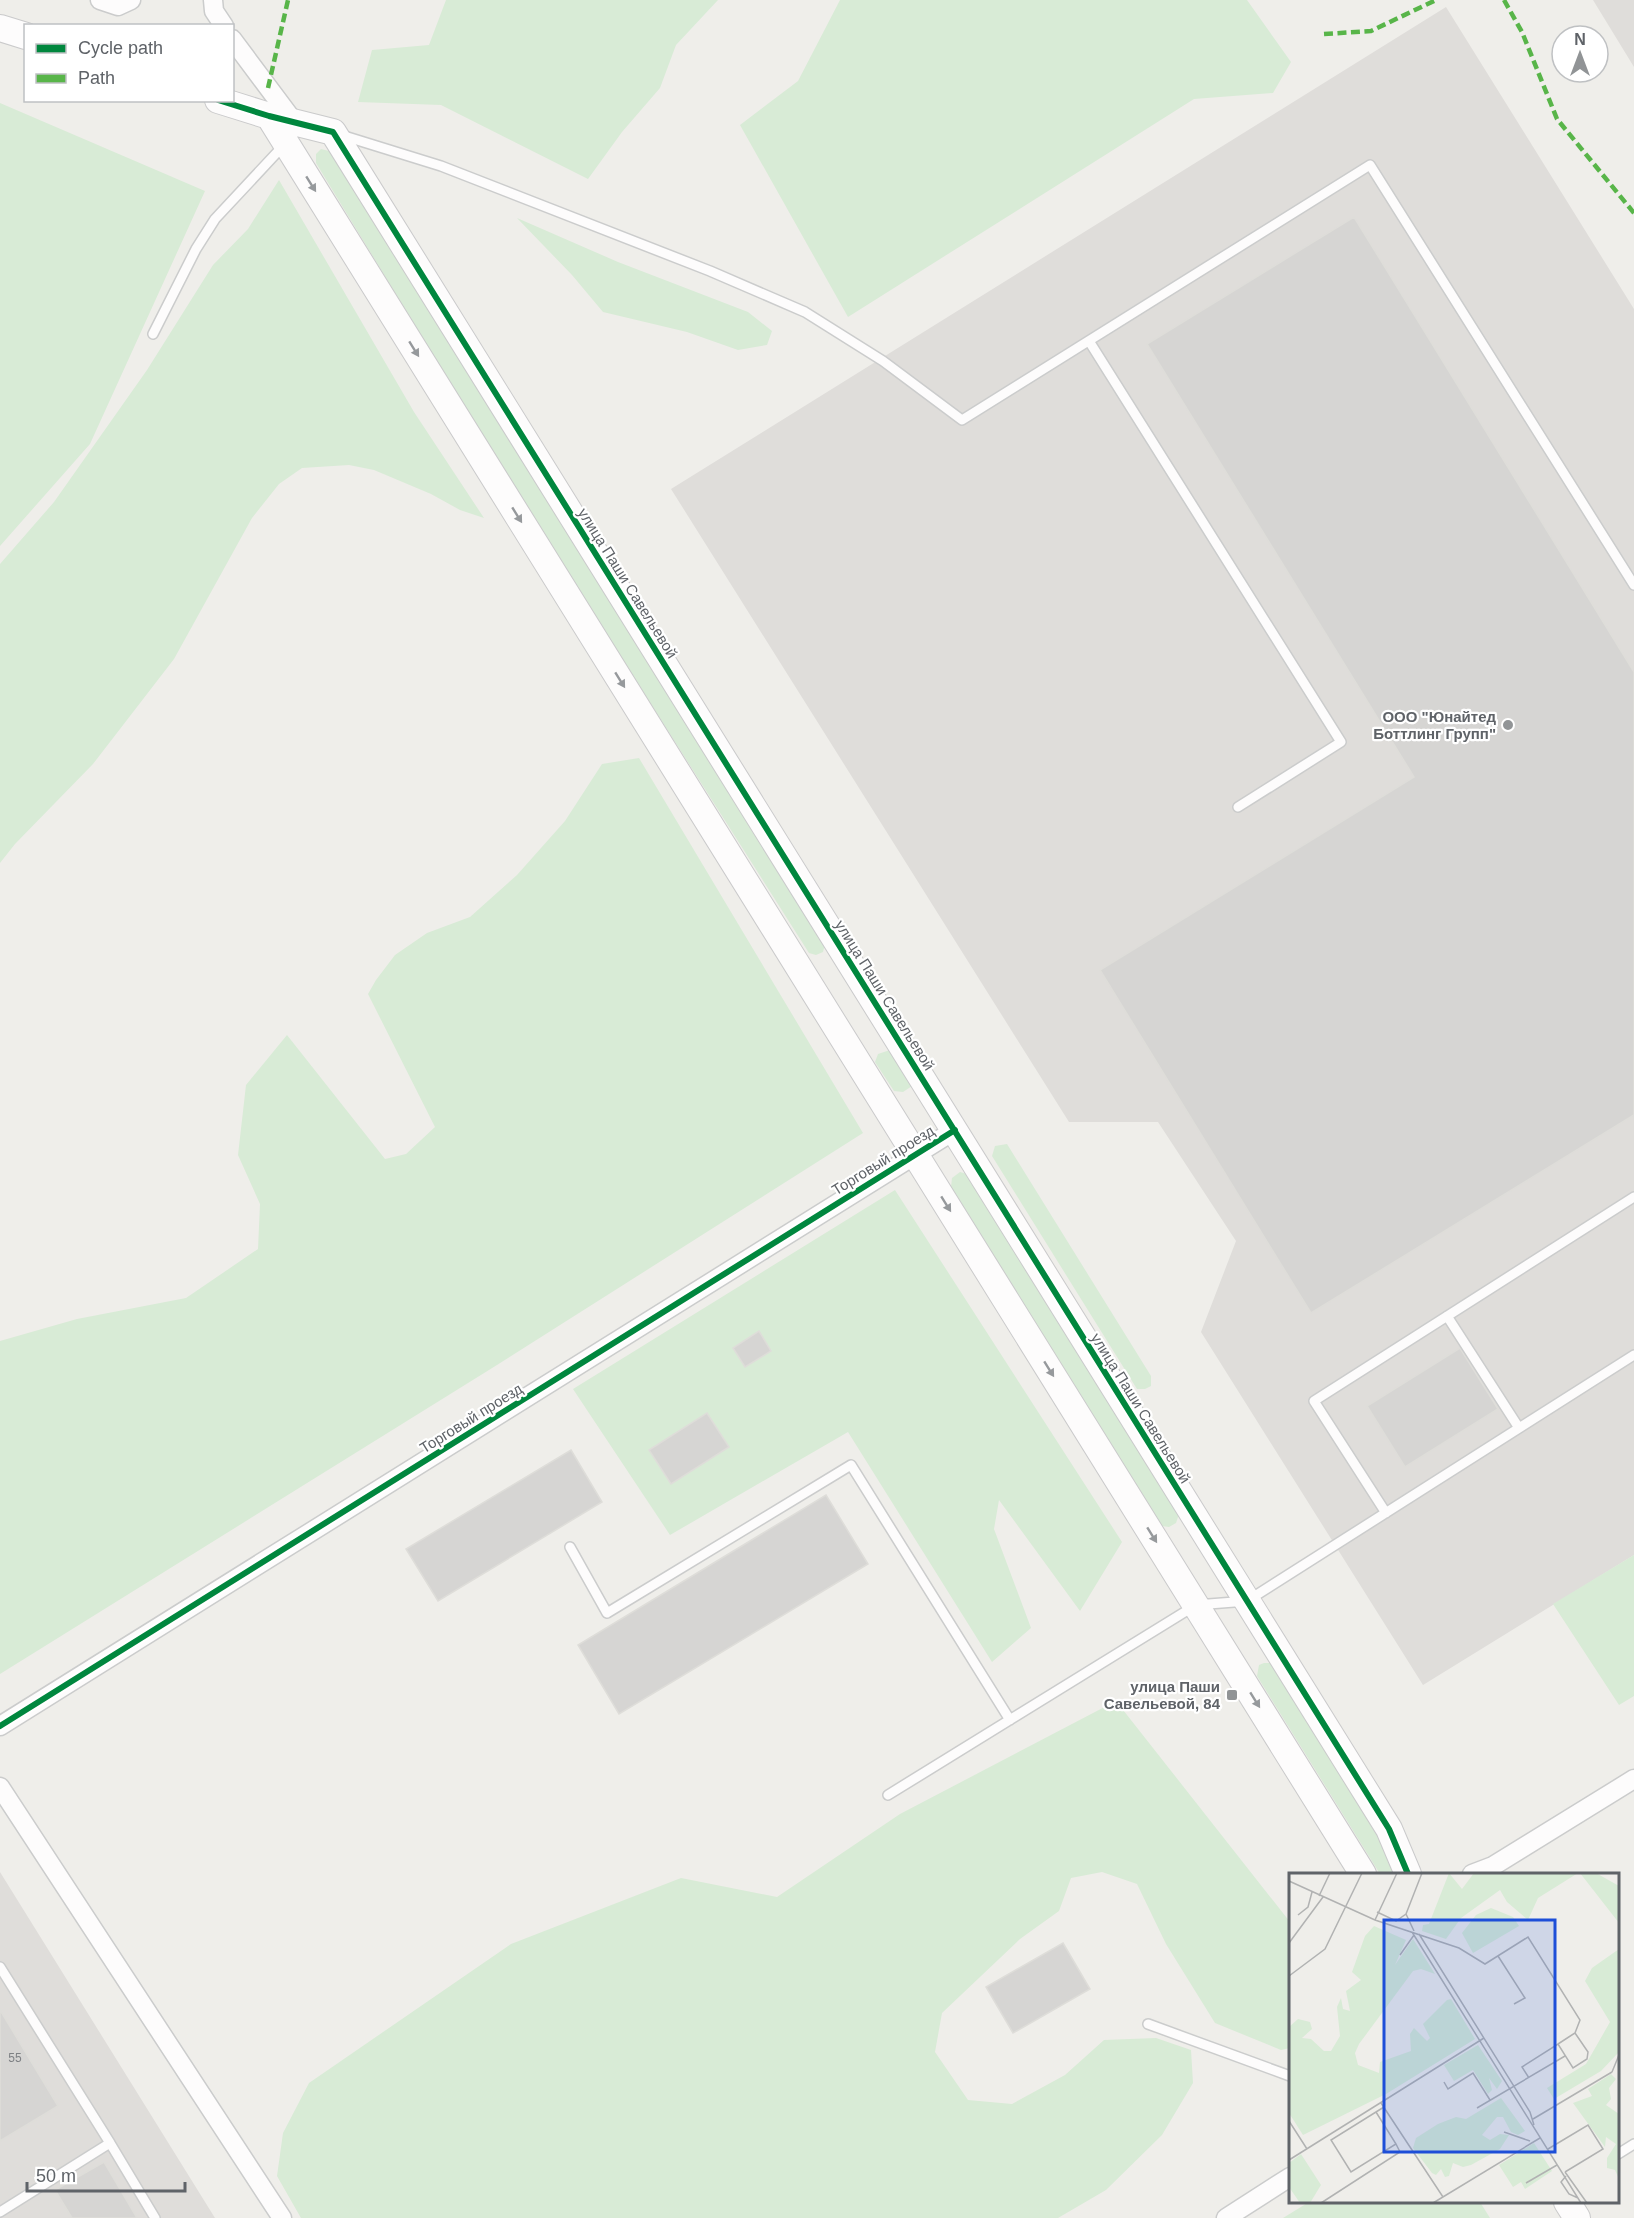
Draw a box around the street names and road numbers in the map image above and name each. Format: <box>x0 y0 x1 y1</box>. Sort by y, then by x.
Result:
street label: улица Паши Савельевой <box>575 505 681 661</box>
street label: улица Паши Савельевой <box>832 917 938 1073</box>
street label: Торговый проезд <box>829 1122 938 1198</box>
street label: улица Паши Савельевой <box>1088 1330 1194 1486</box>
street label: Торговый проезд <box>417 1380 526 1456</box>

